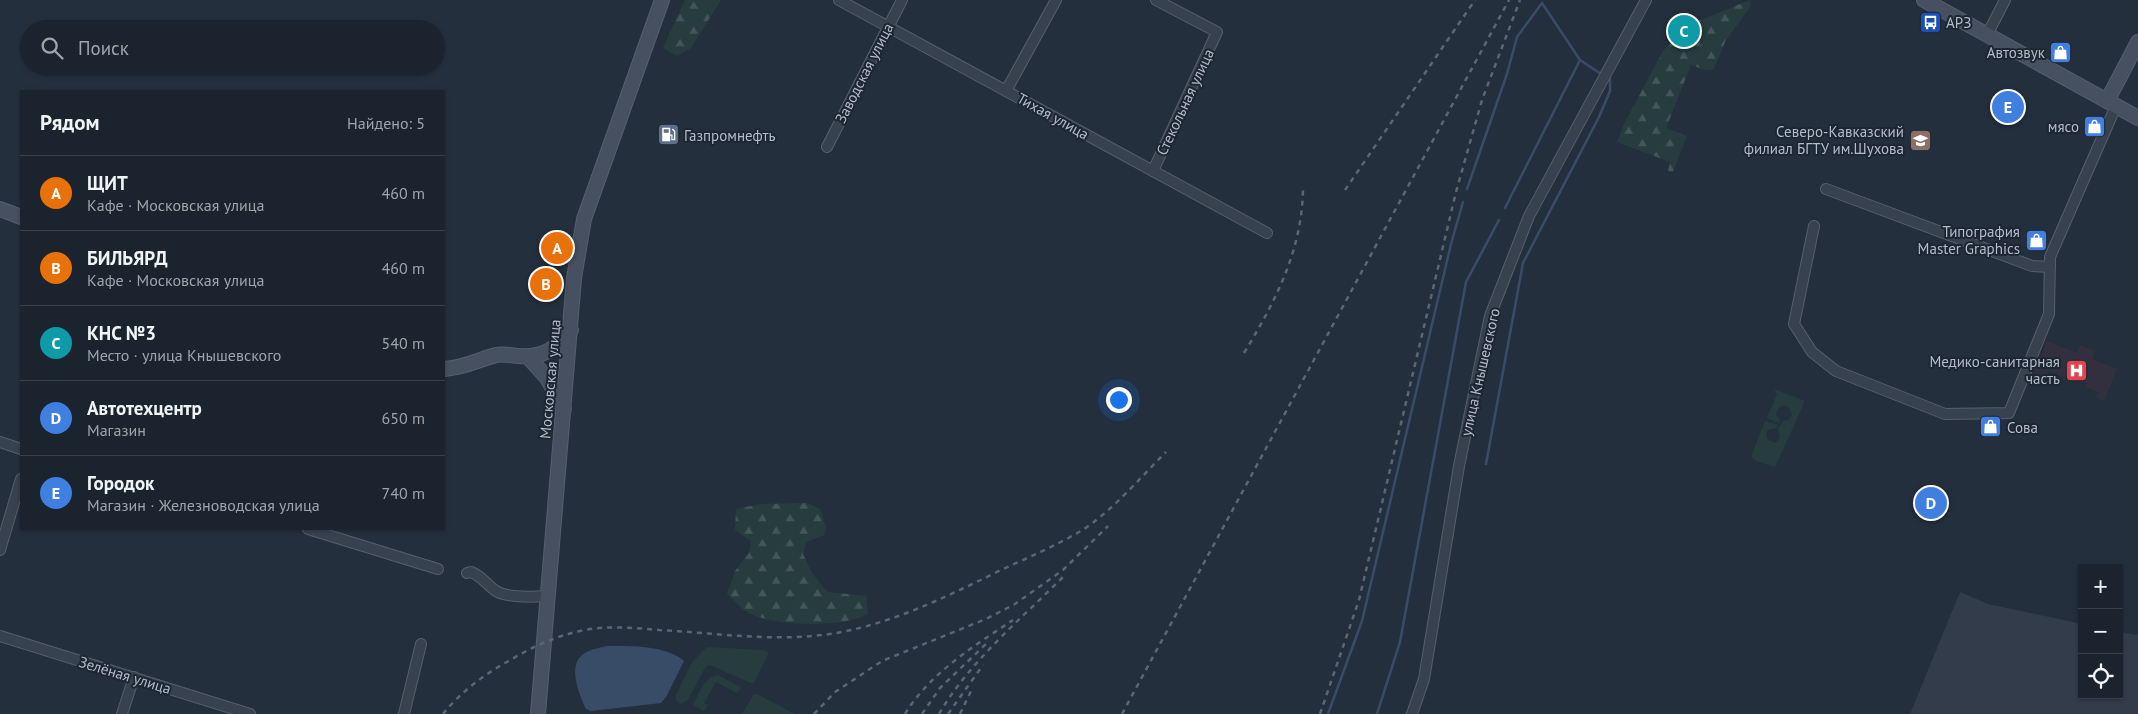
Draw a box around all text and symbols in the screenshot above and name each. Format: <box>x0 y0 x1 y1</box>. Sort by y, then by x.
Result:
bus stop icon: АРЗ <box>1918 10 1942 34</box>
pin: C <box>1668 12 1700 50</box>
place label: АРЗ <box>1946 13 1971 32</box>
search box <box>20 20 445 75</box>
street label: Заводская улица <box>831 20 897 126</box>
icon: search <box>38 34 66 62</box>
text: Поиск <box>78 36 129 60</box>
shop icon: Автозвук <box>2049 40 2073 64</box>
place label: Автозвук <box>1987 43 2046 62</box>
street label: Стекольная улица <box>1152 46 1218 158</box>
street label: Тихая улица <box>1014 88 1092 144</box>
pin: E <box>1992 88 2024 126</box>
text: Рядом <box>40 109 99 136</box>
text: Найдено: 5 <box>347 113 425 133</box>
shop icon: мясо <box>2083 114 2107 138</box>
place label: мясо <box>2048 117 2079 136</box>
place label: Северо-Кавказский филиал БГТУ им.Шухова <box>1744 122 1904 158</box>
fuel station icon: Газпромнефть <box>656 123 680 147</box>
place label: Газпромнефть <box>684 126 775 145</box>
school or university icon: Северо-Кавказский филиал БГТУ им.Шухова <box>1908 128 1932 152</box>
text: ЩИТ <box>87 171 128 195</box>
text: A <box>51 183 61 203</box>
text: 460 m <box>382 183 425 203</box>
text: Кафе · Московская улица <box>87 195 264 215</box>
place label: Типография Master Graphics <box>1918 222 2020 258</box>
shop icon: Типография Master Graphics <box>2024 228 2048 252</box>
pin: A <box>541 229 573 267</box>
text: БИЛЬЯРД <box>87 246 168 270</box>
text: B <box>51 258 61 278</box>
text: 460 m <box>382 258 425 278</box>
pin: B <box>530 265 562 303</box>
text: Кафе · Московская улица <box>87 270 264 290</box>
street label: улица Кнышевского <box>1456 306 1504 438</box>
street label: Московская улица <box>535 318 565 440</box>
text: КНС №3 <box>87 321 156 345</box>
text: C <box>52 333 60 353</box>
text: 540 m <box>382 333 425 353</box>
text: Место · улица Кнышевского <box>87 345 281 365</box>
place label: Медико-санитарная часть <box>1929 352 2060 388</box>
hospital icon: Медико-санитарная часть <box>2064 358 2088 382</box>
your location <box>1106 387 1132 413</box>
text: Автотехцентр <box>87 396 202 420</box>
text: D <box>51 408 61 428</box>
text: 650 m <box>382 408 425 428</box>
shop icon: Сова <box>1979 415 2003 439</box>
place label: Сова <box>2007 418 2038 437</box>
text: Магазин <box>87 420 146 440</box>
text: Городок <box>87 471 154 495</box>
text: E <box>52 483 60 503</box>
text: 740 m <box>382 483 425 503</box>
pin: D <box>1915 484 1947 522</box>
text: Магазин · Железноводская улица <box>87 495 320 515</box>
map controls <box>2078 564 2123 699</box>
button: + <box>2078 564 2123 609</box>
button: − <box>2078 609 2123 654</box>
street label: Зелёная улица <box>77 652 173 698</box>
button: locate <box>2078 654 2123 699</box>

